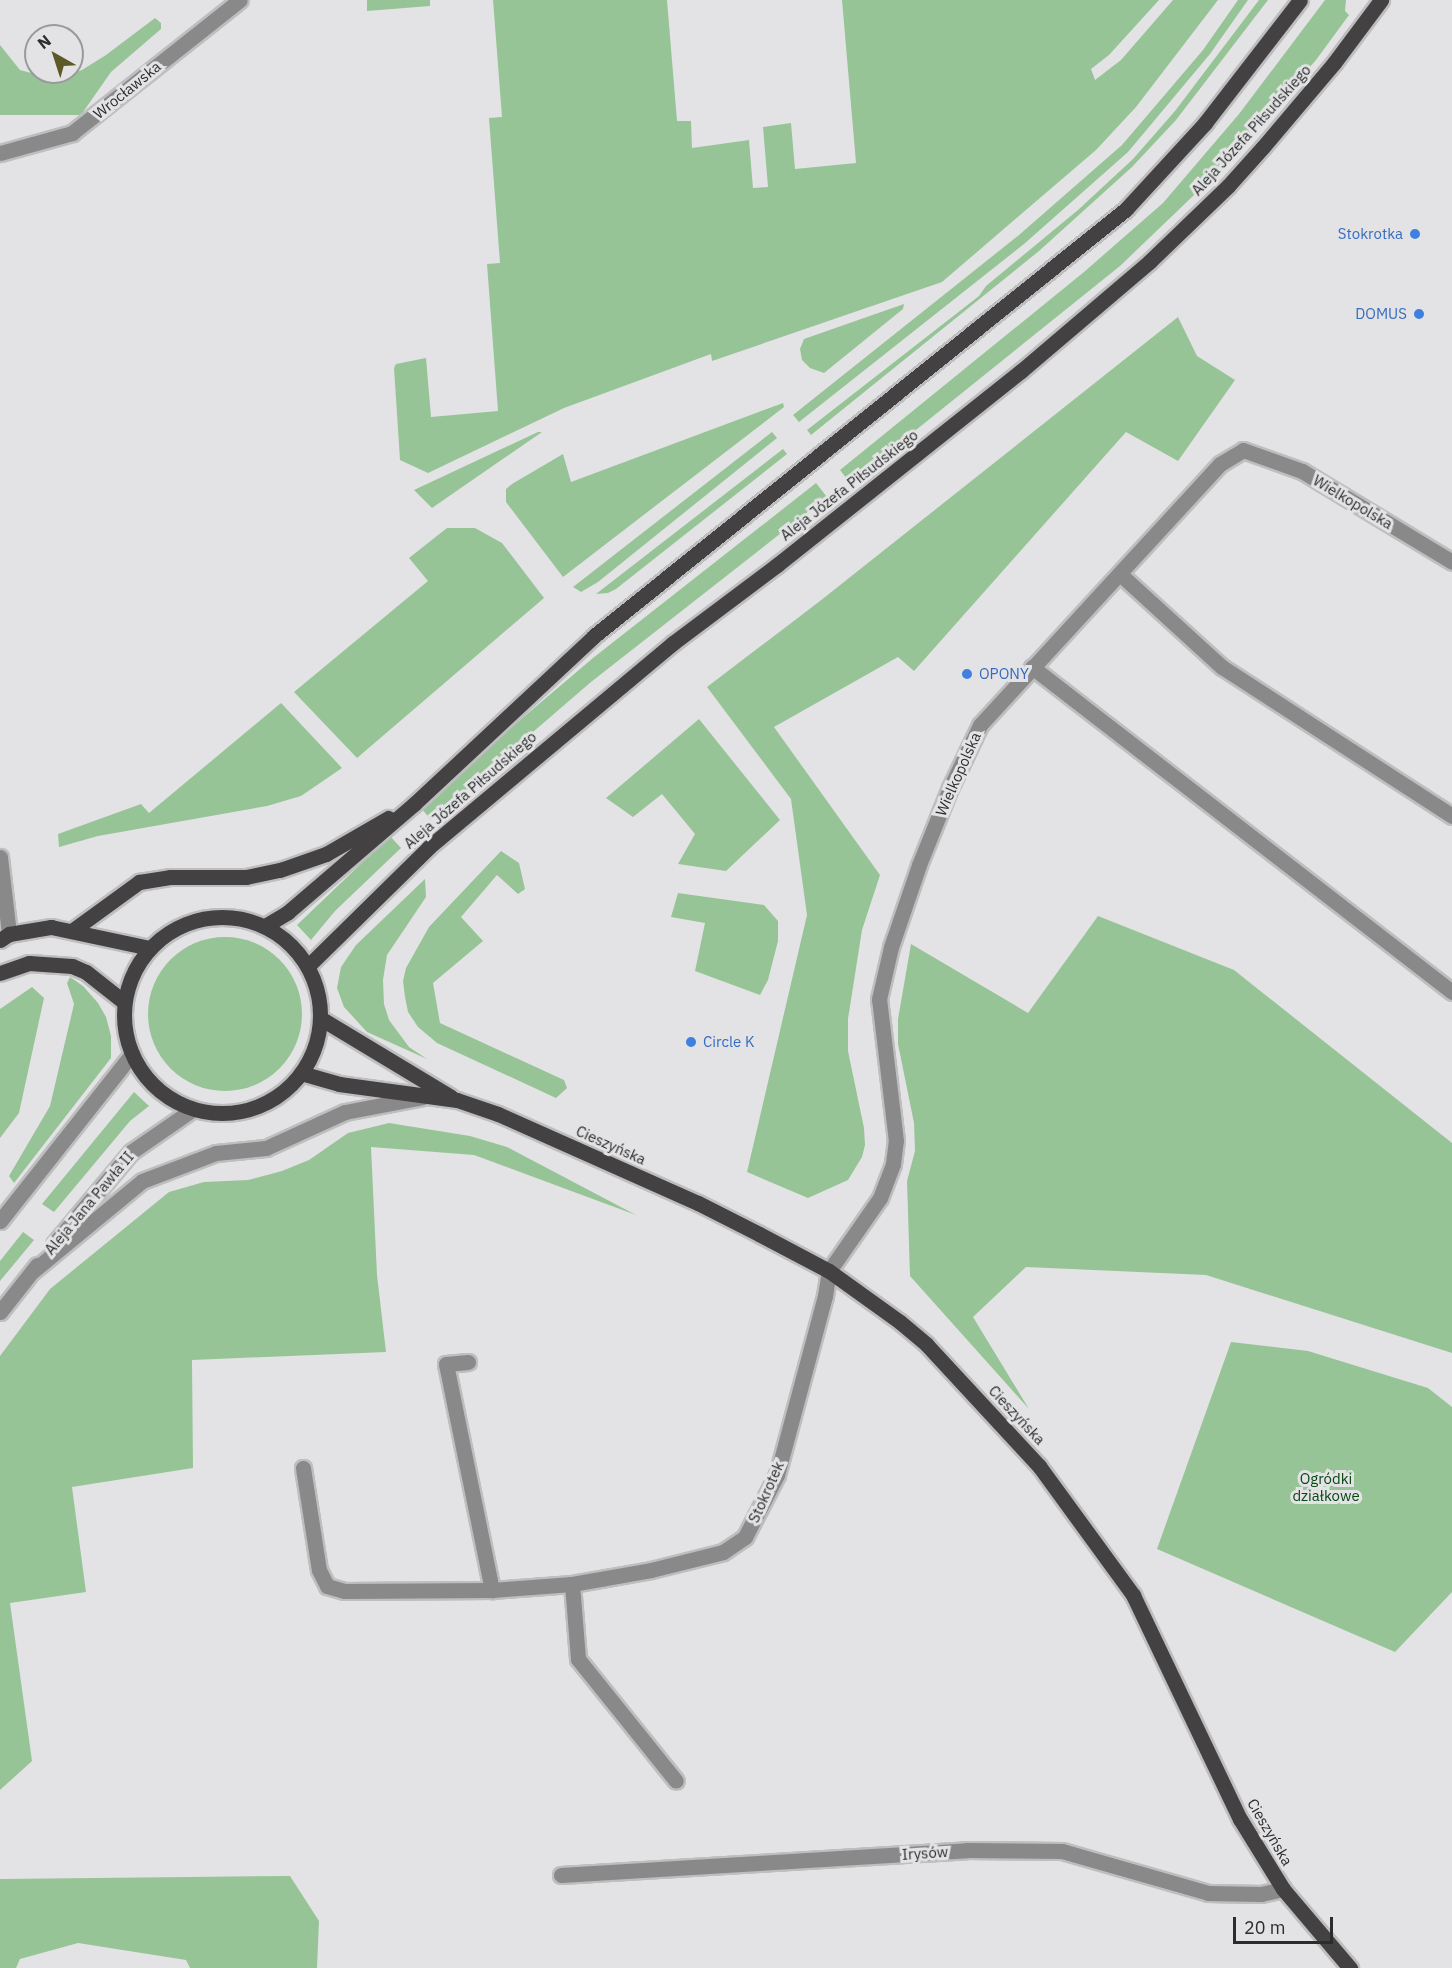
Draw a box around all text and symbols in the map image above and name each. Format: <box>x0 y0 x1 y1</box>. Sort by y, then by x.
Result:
north arrow <box>24 24 84 84</box>
text: N <box>33 30 55 53</box>
street label: Wrocławska <box>90 57 164 123</box>
street label: Aleja Józefa Piłsudskiego <box>1188 61 1314 199</box>
place label: Stokrotka <box>1338 225 1403 243</box>
marker: Stokrotka <box>1408 227 1422 241</box>
place label: DOMUS <box>1355 305 1407 323</box>
marker: DOMUS <box>1412 307 1426 321</box>
street label: Aleja Józefa Piłsudskiego <box>777 426 921 544</box>
street label: Wielkopolska <box>1310 471 1396 533</box>
place label: OPONY <box>979 665 1029 683</box>
marker: OPONY <box>960 667 974 681</box>
street label: Aleja Józefa Piłsudskiego <box>400 728 540 852</box>
street label: Wielkopolska <box>932 729 984 819</box>
place label: Circle K <box>703 1033 754 1051</box>
marker: Circle K <box>684 1035 698 1049</box>
street label: Cieszyńska <box>573 1122 649 1168</box>
street label: Aleja Jana Pawła II <box>41 1148 137 1258</box>
street label: Cieszyńska <box>985 1382 1049 1448</box>
street label: Stokrotek <box>744 1458 788 1526</box>
park label: Ogródki działkowe <box>1292 1469 1360 1504</box>
street label: Cieszyńska <box>1244 1795 1296 1869</box>
street label: Irysów <box>901 1842 949 1864</box>
scale bar <box>1236 1905 1336 1943</box>
text: 20 m <box>1244 1916 1286 1939</box>

